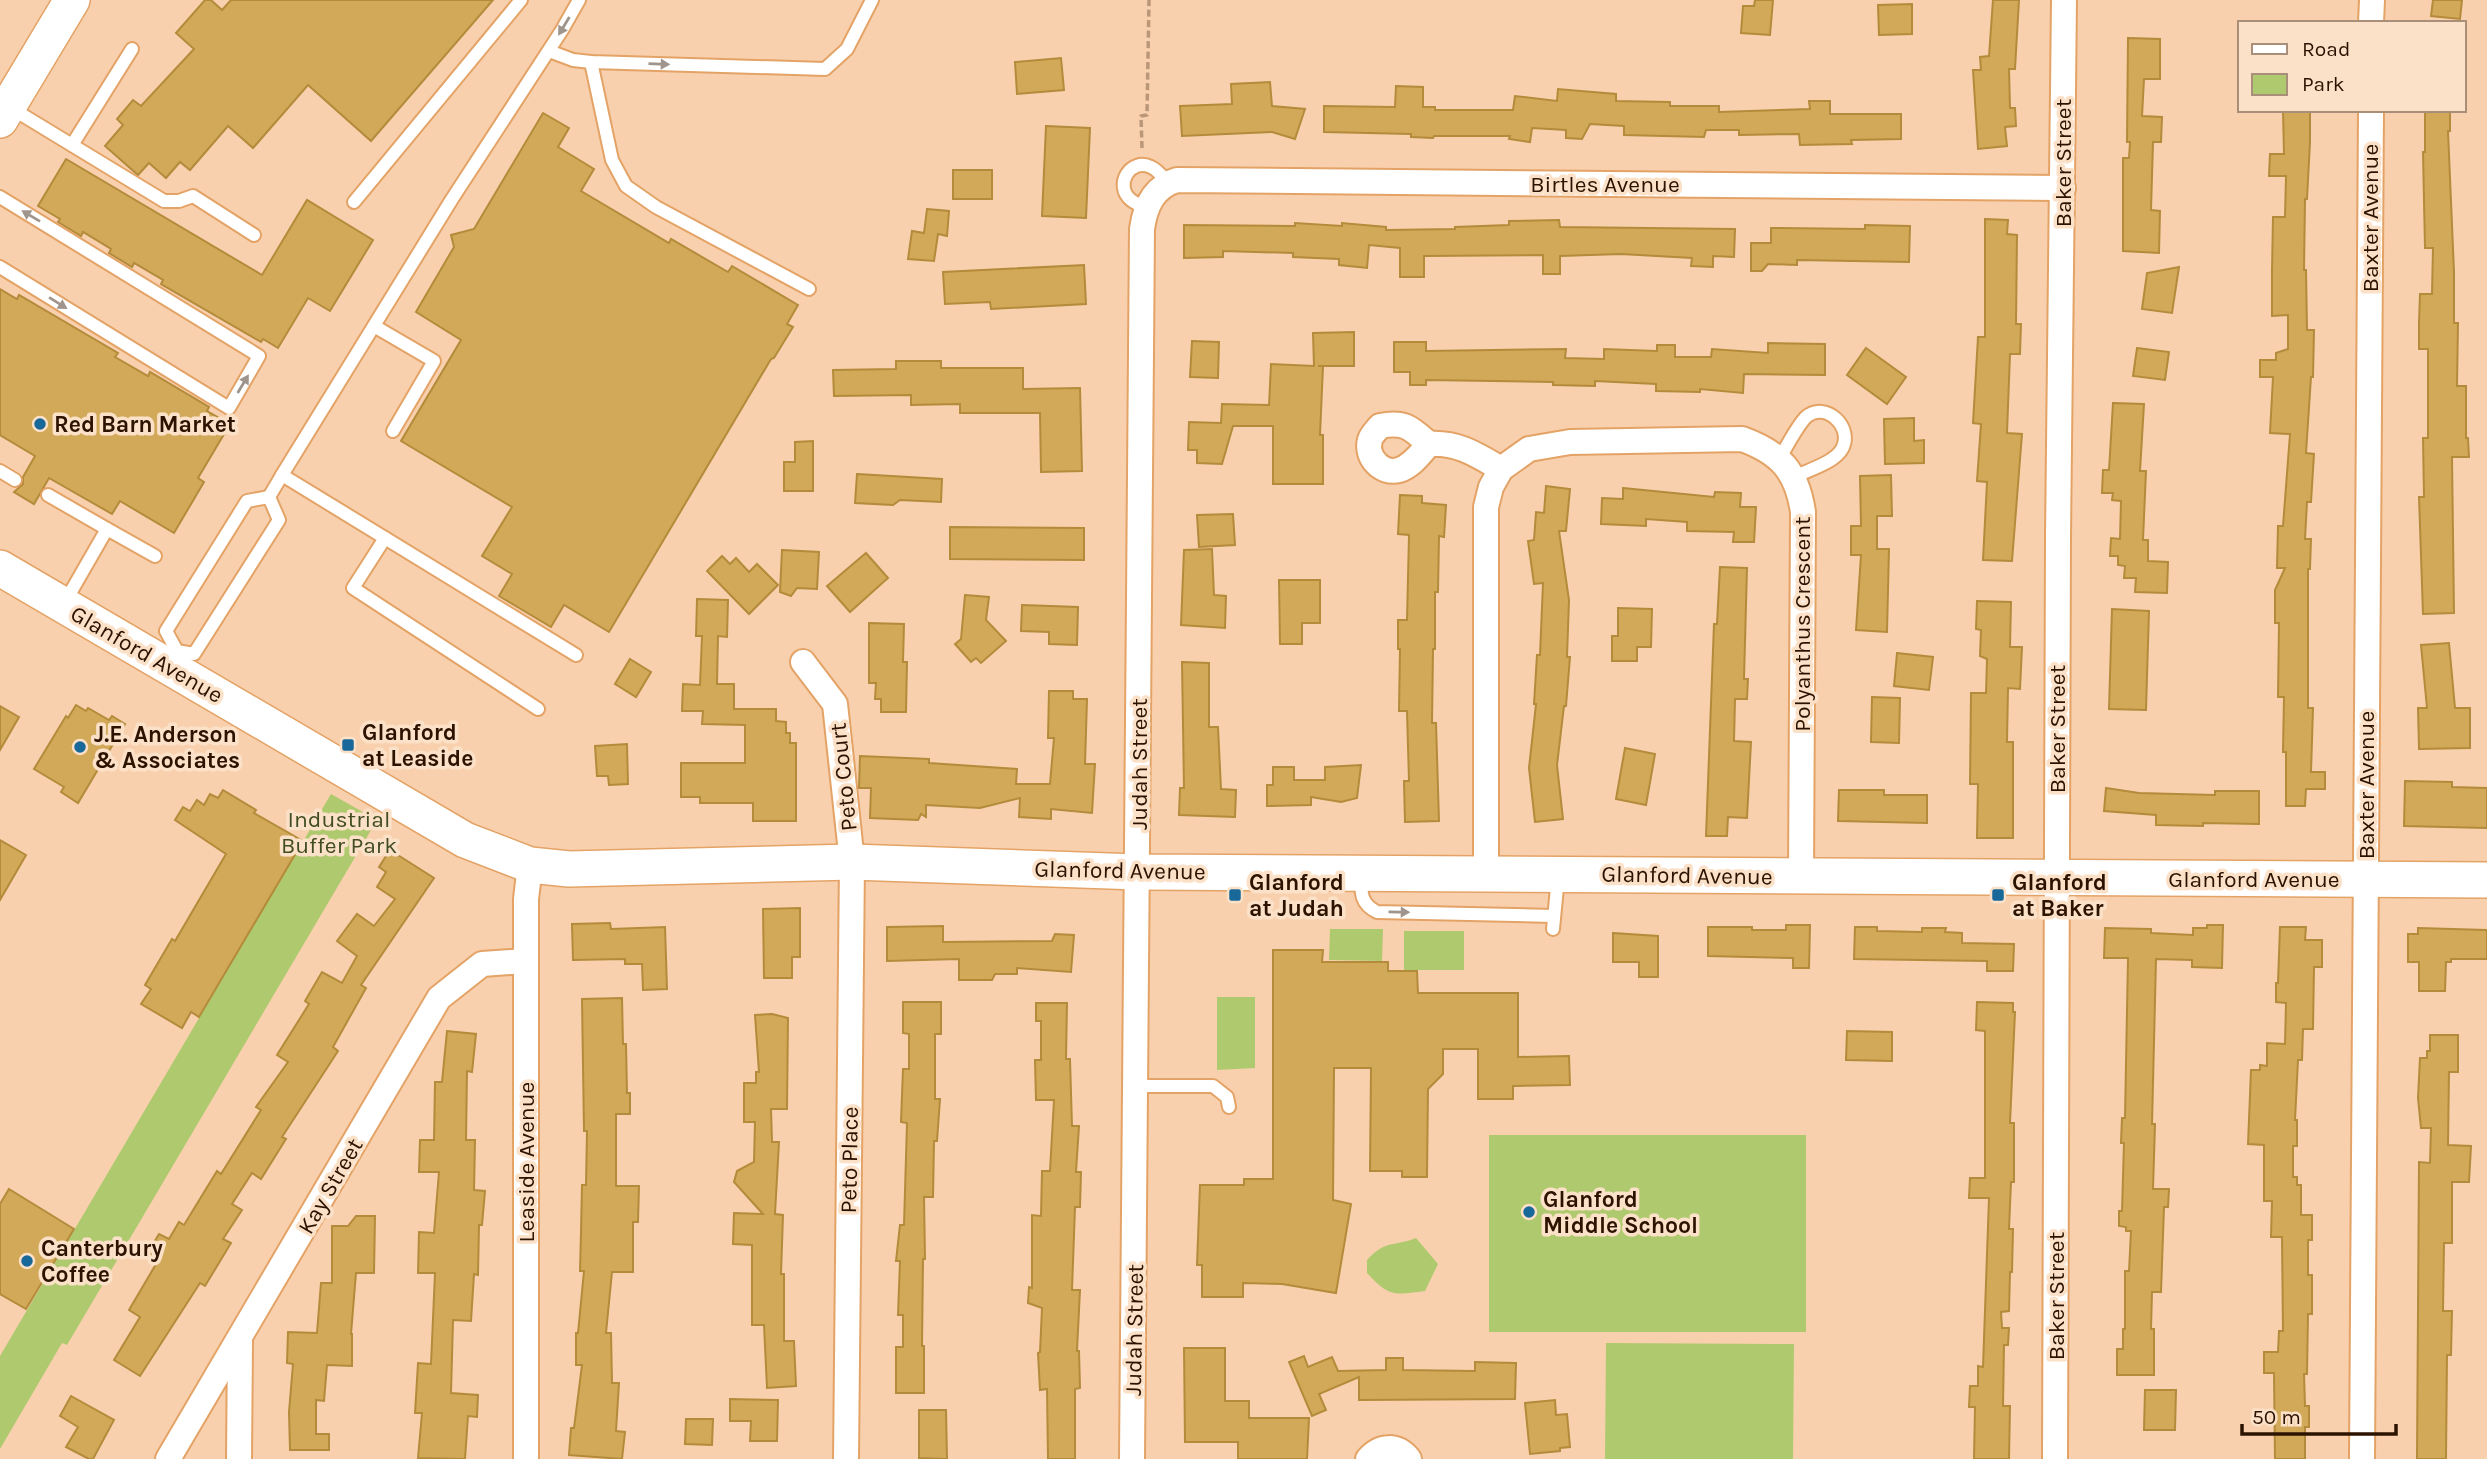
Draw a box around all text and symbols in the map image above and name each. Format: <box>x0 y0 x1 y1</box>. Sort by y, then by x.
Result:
one-way arrow <box>558 16 570 35</box>
legend <box>2238 21 2466 112</box>
text: Road <box>2302 37 2350 61</box>
one-way arrow <box>648 59 670 70</box>
text: Park <box>2302 72 2345 96</box>
street label: Baker Street <box>2050 98 2077 227</box>
street label: Baxter Avenue <box>2357 144 2384 292</box>
street label: Birtles Avenue <box>1530 171 1680 198</box>
one-way arrow <box>21 210 40 223</box>
one-way arrow <box>49 296 68 309</box>
one-way arrow <box>236 375 249 394</box>
place label: Red Barn Market <box>54 411 236 438</box>
marker: Red Barn Market <box>32 416 48 432</box>
street label: Polyanthus Crescent <box>1789 516 1816 732</box>
street label: Glanford Avenue <box>66 600 228 709</box>
street label: Baker Street <box>2044 664 2071 793</box>
street label: Judah Street <box>1126 698 1153 830</box>
street label: Baxter Avenue <box>2353 711 2380 859</box>
place label: Glanford at Leaside <box>362 719 473 772</box>
place label: J.E. Anderson & Associates <box>94 721 240 774</box>
street label: Peto Court <box>824 721 863 832</box>
marker: Glanford at Leaside <box>340 737 356 753</box>
marker: J.E. Anderson & Associates <box>72 739 88 755</box>
park label: Industrial Buffer Park <box>281 806 397 859</box>
street label: Glanford Avenue <box>1034 856 1206 885</box>
street label: Glanford Avenue <box>1601 861 1773 890</box>
street label: Glanford Avenue <box>2168 866 2340 893</box>
place label: Glanford at Judah <box>1249 869 1344 922</box>
place label: Glanford at Baker <box>2012 869 2107 922</box>
marker: Glanford at Judah <box>1227 887 1243 903</box>
marker: Glanford at Baker <box>1990 887 2006 903</box>
one-way arrow <box>1388 907 1410 918</box>
street label: Leaside Avenue <box>513 1082 540 1242</box>
street label: Peto Place <box>835 1106 864 1214</box>
street label: Kay Street <box>292 1133 369 1239</box>
place label: Glanford Middle School <box>1543 1186 1698 1239</box>
marker: Glanford Middle School <box>1521 1204 1537 1220</box>
street label: Baker Street <box>2043 1231 2070 1360</box>
place label: Canterbury Coffee <box>41 1235 163 1288</box>
marker: Canterbury Coffee <box>19 1253 35 1269</box>
street label: Judah Street <box>1120 1263 1149 1396</box>
scale bar <box>2242 1392 2396 1436</box>
text: 50 m <box>2252 1405 2301 1429</box>

